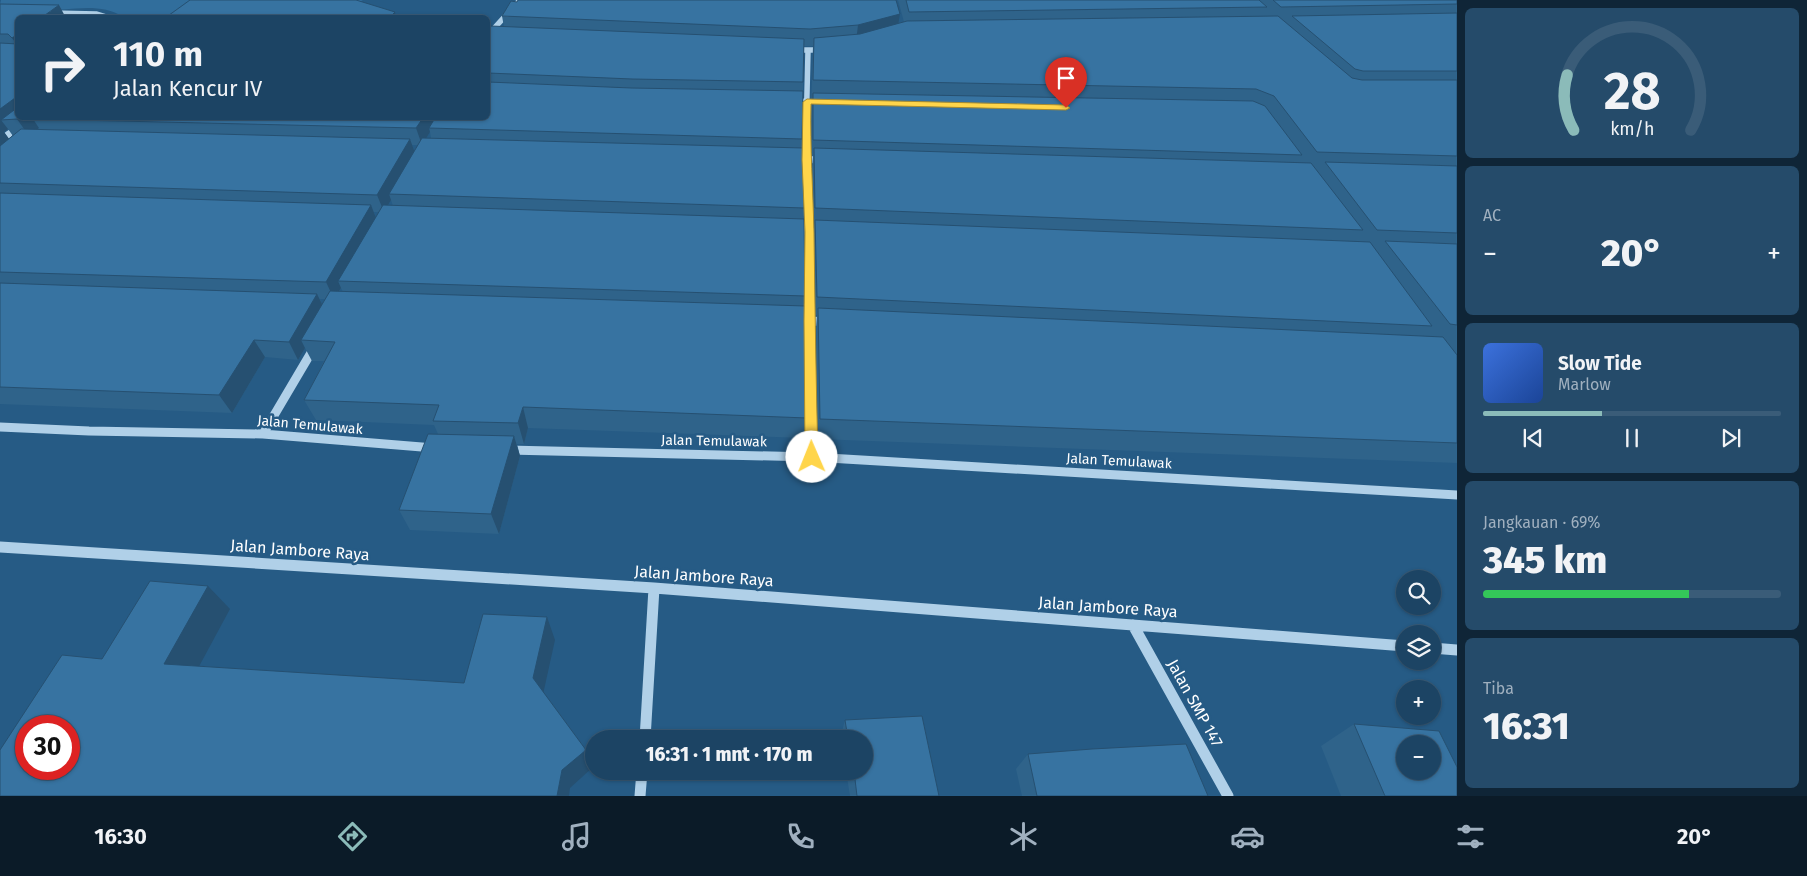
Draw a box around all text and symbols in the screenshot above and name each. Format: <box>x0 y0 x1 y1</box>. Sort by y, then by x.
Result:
text: 110 m <box>113 33 203 75</box>
icon: right <box>30 35 95 100</box>
pin <box>1045 57 1087 108</box>
text: 28 <box>1603 60 1661 123</box>
icon: arrive <box>1052 64 1080 92</box>
text: Jalan Kencur IV <box>113 75 262 102</box>
text: km/h <box>1610 118 1654 140</box>
text: AC <box>1483 206 1501 225</box>
text: 20° <box>1601 230 1663 276</box>
text: − <box>1483 237 1497 270</box>
text: + <box>1767 237 1781 270</box>
text: Slow Tide <box>1558 352 1642 375</box>
text: Marlow <box>1558 375 1611 394</box>
street label: Jalan Temulawak <box>257 412 364 438</box>
icon: previous <box>1519 424 1547 452</box>
icon: pause <box>1618 424 1646 452</box>
icon: next <box>1717 424 1745 452</box>
position arrow <box>785 430 837 482</box>
street label: Jalan Temulawak <box>661 432 768 450</box>
street label: Jalan Temulawak <box>1066 450 1173 472</box>
text: Jangkauan · 69% <box>1483 513 1601 532</box>
street label: Jalan Jambore Raya <box>230 536 370 564</box>
text: 345 km <box>1483 537 1607 583</box>
street label: Jalan Jambore Raya <box>634 562 774 590</box>
map controls <box>1396 570 1441 780</box>
button: search <box>1396 570 1441 615</box>
street label: Jalan Jambore Raya <box>1038 593 1178 621</box>
button: layers <box>1396 625 1441 670</box>
street label: Jalan SMP 147 <box>1163 656 1227 750</box>
text: Tiba <box>1483 679 1514 698</box>
button: + <box>1396 680 1441 725</box>
text: 16:31 <box>1483 703 1570 749</box>
speed limit sign: 30 <box>15 715 80 780</box>
button: − <box>1396 735 1441 780</box>
text: 16:31 · 1 mnt · 170 m <box>646 743 812 766</box>
icon: directions <box>335 819 370 854</box>
icon: music <box>559 819 594 854</box>
icon: phone <box>783 819 818 854</box>
icon: climate <box>1006 819 1041 854</box>
icon: car <box>1230 819 1265 854</box>
icon: filters <box>1453 819 1488 854</box>
text: 16:30 <box>94 823 147 850</box>
text: 20° <box>1677 823 1713 850</box>

